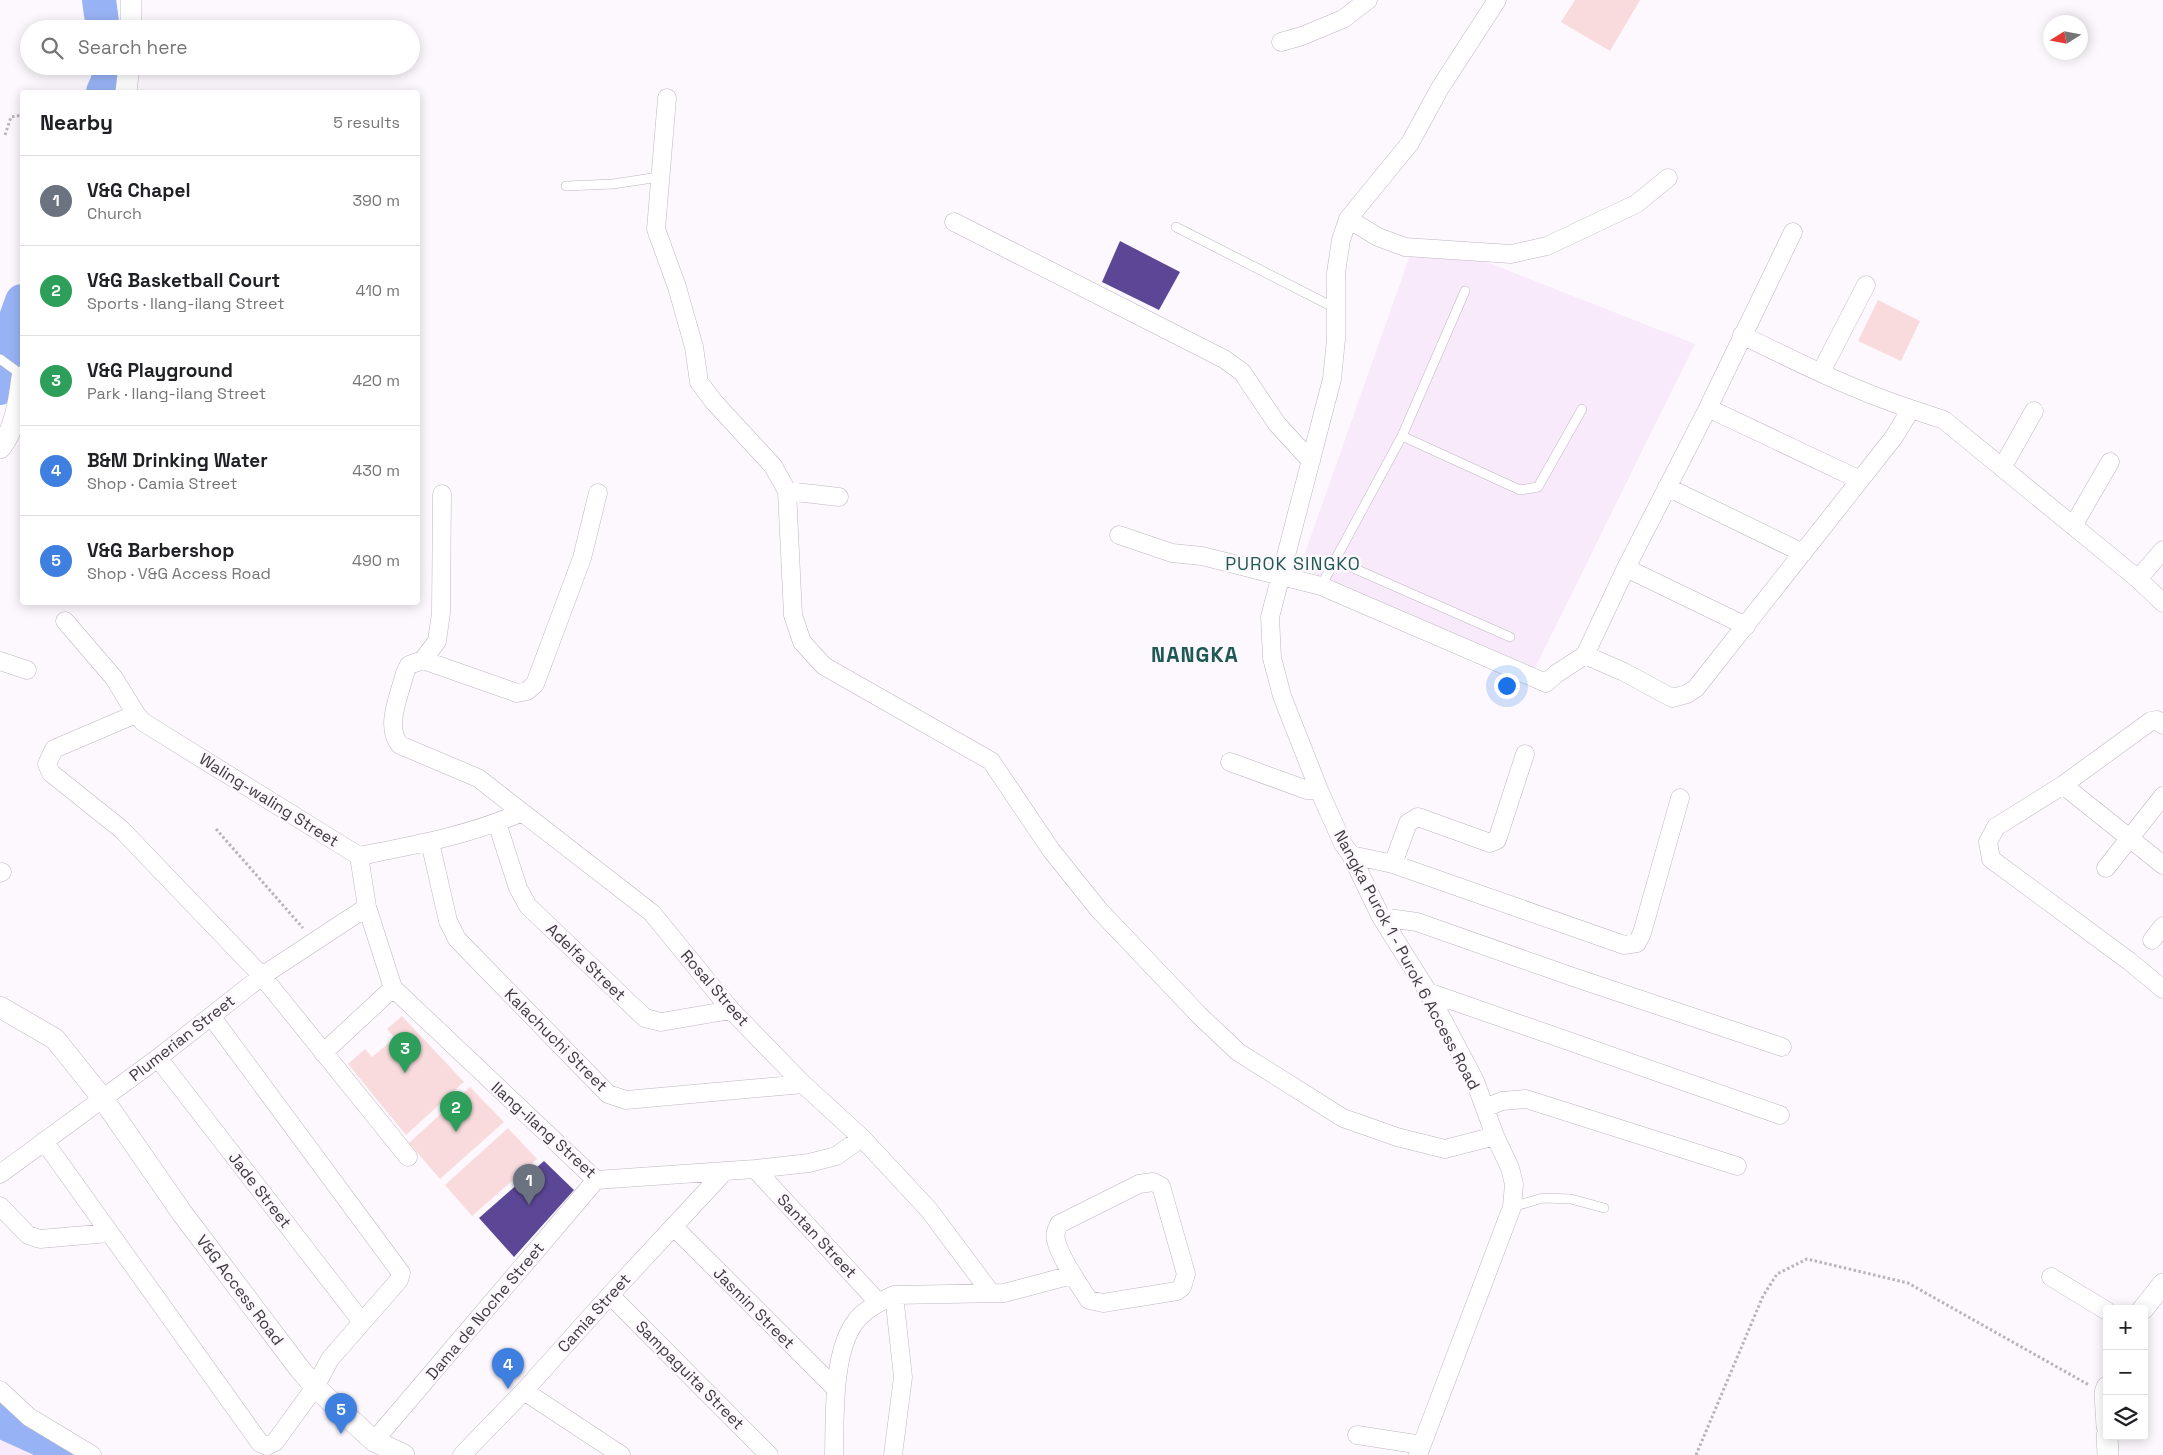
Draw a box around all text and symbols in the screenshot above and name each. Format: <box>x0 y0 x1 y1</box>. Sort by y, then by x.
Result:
north arrow <box>2043 15 2088 60</box>
search box <box>20 20 420 75</box>
icon: search <box>38 34 66 62</box>
text: Search here <box>78 35 188 60</box>
text: Nearby <box>40 109 113 136</box>
text: 5 results <box>333 112 400 133</box>
text: V&G Chapel <box>87 178 190 203</box>
text: 1 <box>52 190 60 211</box>
text: 390 m <box>352 190 400 211</box>
text: Church <box>87 203 142 224</box>
text: V&G Basketball Court <box>87 268 280 293</box>
text: 2 <box>51 280 61 301</box>
text: 410 m <box>356 280 400 301</box>
text: Sports · Ilang-ilang Street <box>87 293 285 314</box>
text: V&G Playground <box>87 358 233 383</box>
text: 3 <box>51 370 61 391</box>
text: 420 m <box>352 370 400 391</box>
text: Park · Ilang-ilang Street <box>87 383 266 404</box>
text: B&M Drinking Water <box>87 448 268 473</box>
text: 4 <box>51 460 61 481</box>
text: 430 m <box>352 460 400 481</box>
text: Shop · Camia Street <box>87 473 237 494</box>
text: V&G Barbershop <box>87 538 234 563</box>
text: 5 <box>51 550 61 571</box>
text: 490 m <box>352 550 400 571</box>
district label: PUROK SINGKO <box>1225 552 1361 575</box>
text: Shop · V&G Access Road <box>87 563 271 584</box>
district label: NANGKA <box>1151 641 1239 668</box>
your location <box>1494 673 1520 699</box>
street label: Waling-waling Street <box>195 748 343 852</box>
street label: Nangka Purok 1 - Purok 6 Access Road <box>1329 827 1485 1093</box>
street label: Adelfa Street <box>542 919 630 1005</box>
street label: Rosal Street <box>676 945 754 1031</box>
street label: Kalachuchi Street <box>500 984 612 1096</box>
street label: Plumerian Street <box>125 990 239 1086</box>
pin: 3 <box>389 1032 421 1073</box>
street label: Ilang-ilang Street <box>487 1077 601 1183</box>
pin: 2 <box>440 1091 472 1132</box>
street label: Jade Street <box>224 1148 296 1232</box>
pin: 1 <box>513 1164 545 1205</box>
street label: Santan Street <box>773 1189 861 1283</box>
street label: V&G Access Road <box>192 1231 288 1349</box>
street label: Dama de Noche Street <box>421 1238 549 1384</box>
street label: Jasmin Street <box>709 1263 799 1353</box>
street label: Camia Street <box>553 1269 635 1357</box>
map controls <box>2103 1305 2148 1440</box>
button: + <box>2103 1305 2148 1350</box>
street label: Sampaguita Street <box>631 1316 749 1434</box>
pin: 4 <box>492 1348 524 1389</box>
button: − <box>2103 1350 2148 1395</box>
pin: 5 <box>325 1393 357 1434</box>
button: layers <box>2103 1395 2148 1440</box>

